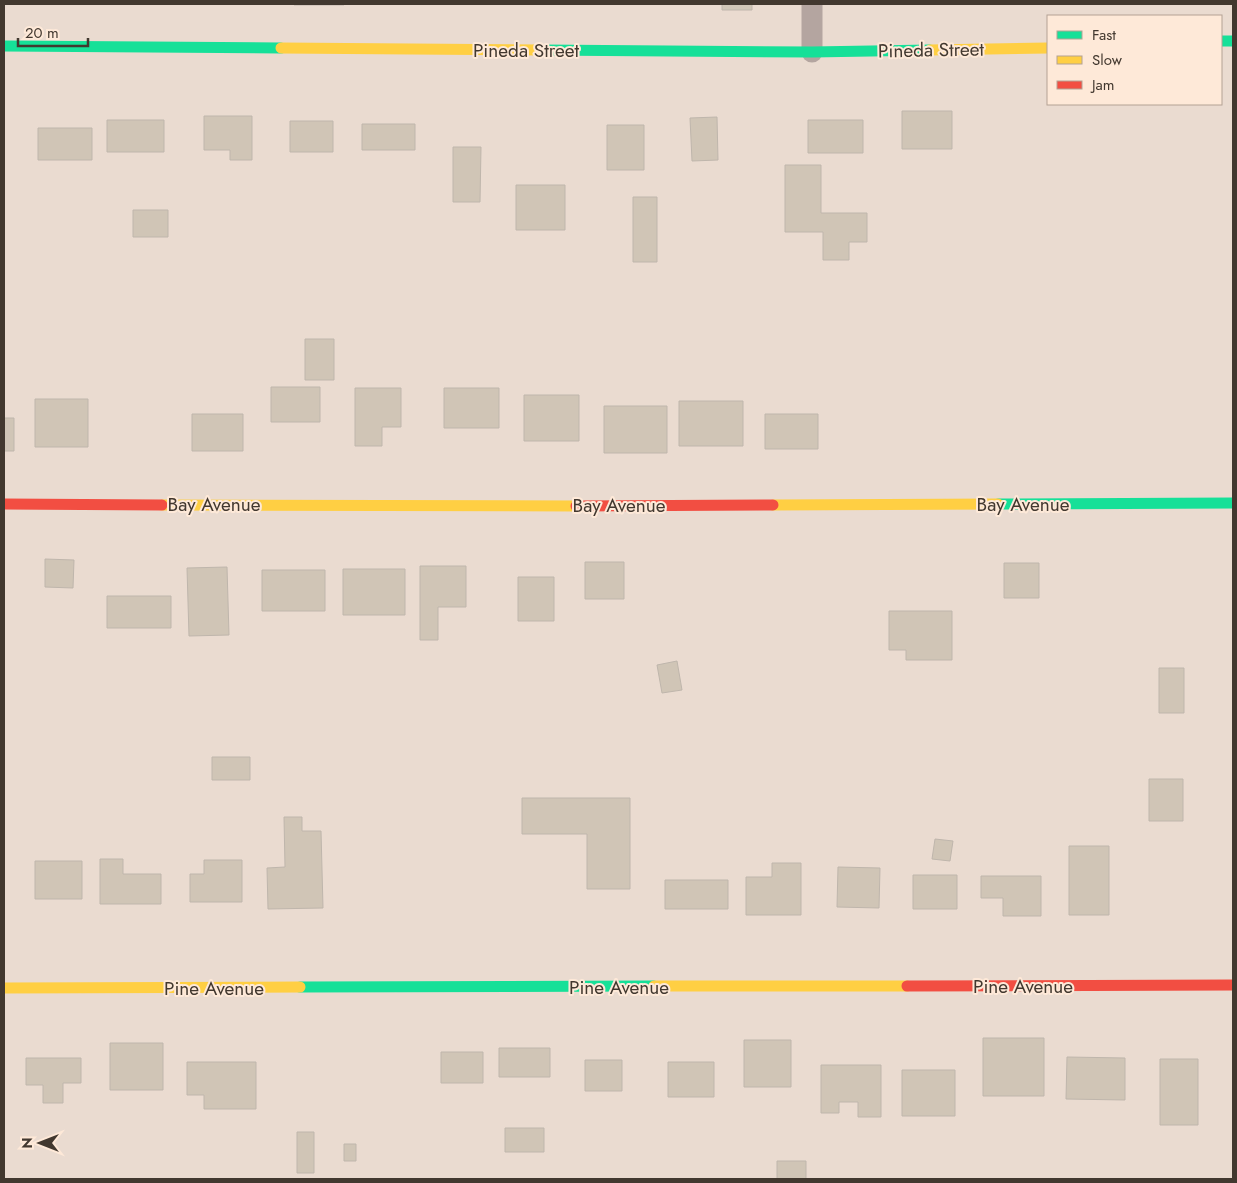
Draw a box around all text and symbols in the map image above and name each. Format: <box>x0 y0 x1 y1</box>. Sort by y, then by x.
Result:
scale bar <box>18 15 88 47</box>
legend <box>1047 15 1222 105</box>
text: 20 m <box>25 22 59 44</box>
text: Fast <box>1092 24 1116 46</box>
street label: Pineda Street <box>878 36 985 64</box>
street label: Pineda Street <box>473 37 579 64</box>
text: Slow <box>1092 49 1123 71</box>
text: Jam <box>1090 74 1115 96</box>
street label: Bay Avenue <box>168 491 261 518</box>
street label: Bay Avenue <box>977 491 1070 518</box>
street label: Bay Avenue <box>573 492 666 519</box>
street label: Pine Avenue <box>973 973 1073 1000</box>
street label: Pine Avenue <box>569 974 669 1001</box>
street label: Pine Avenue <box>164 975 264 1002</box>
north arrow <box>15 1118 65 1168</box>
text: N <box>17 1137 37 1149</box>

